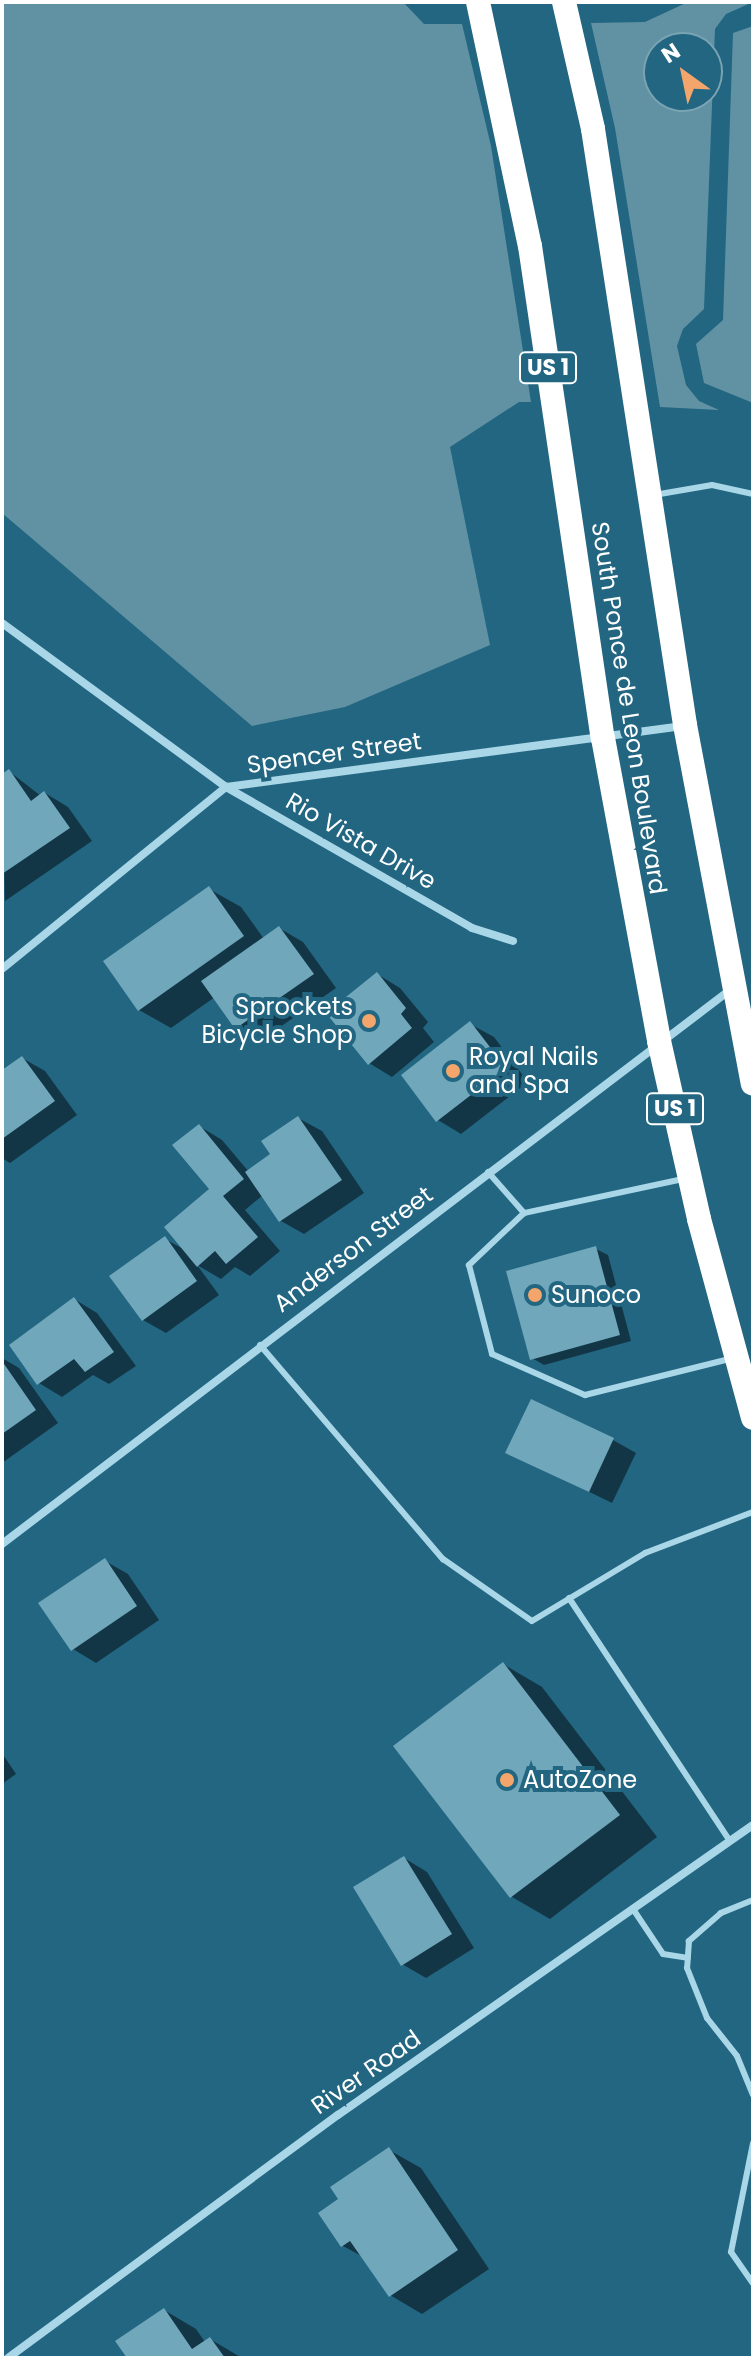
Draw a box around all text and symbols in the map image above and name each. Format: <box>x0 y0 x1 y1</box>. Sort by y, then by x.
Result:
north arrow <box>643 32 723 112</box>
text: N <box>655 36 686 71</box>
road number: US 1 <box>518 350 578 386</box>
street label: South Ponce de Leon Boulevard <box>585 520 673 896</box>
street label: Spencer Street <box>245 727 423 779</box>
street label: Rio Vista Drive <box>281 786 441 896</box>
place label: Sprockets Bicycle Shop <box>202 993 353 1049</box>
marker: Sprockets Bicycle Shop <box>360 1012 378 1030</box>
place label: Royal Nails and Spa <box>469 1043 598 1099</box>
marker: Royal Nails and Spa <box>444 1062 462 1080</box>
road number: US 1 <box>645 1091 705 1127</box>
street label: Anderson Street <box>268 1180 438 1318</box>
place label: Sunoco <box>551 1281 641 1309</box>
marker: Sunoco <box>526 1286 544 1304</box>
place label: AutoZone <box>523 1766 637 1794</box>
marker: AutoZone <box>498 1771 516 1789</box>
street label: River Road <box>306 2024 426 2120</box>

